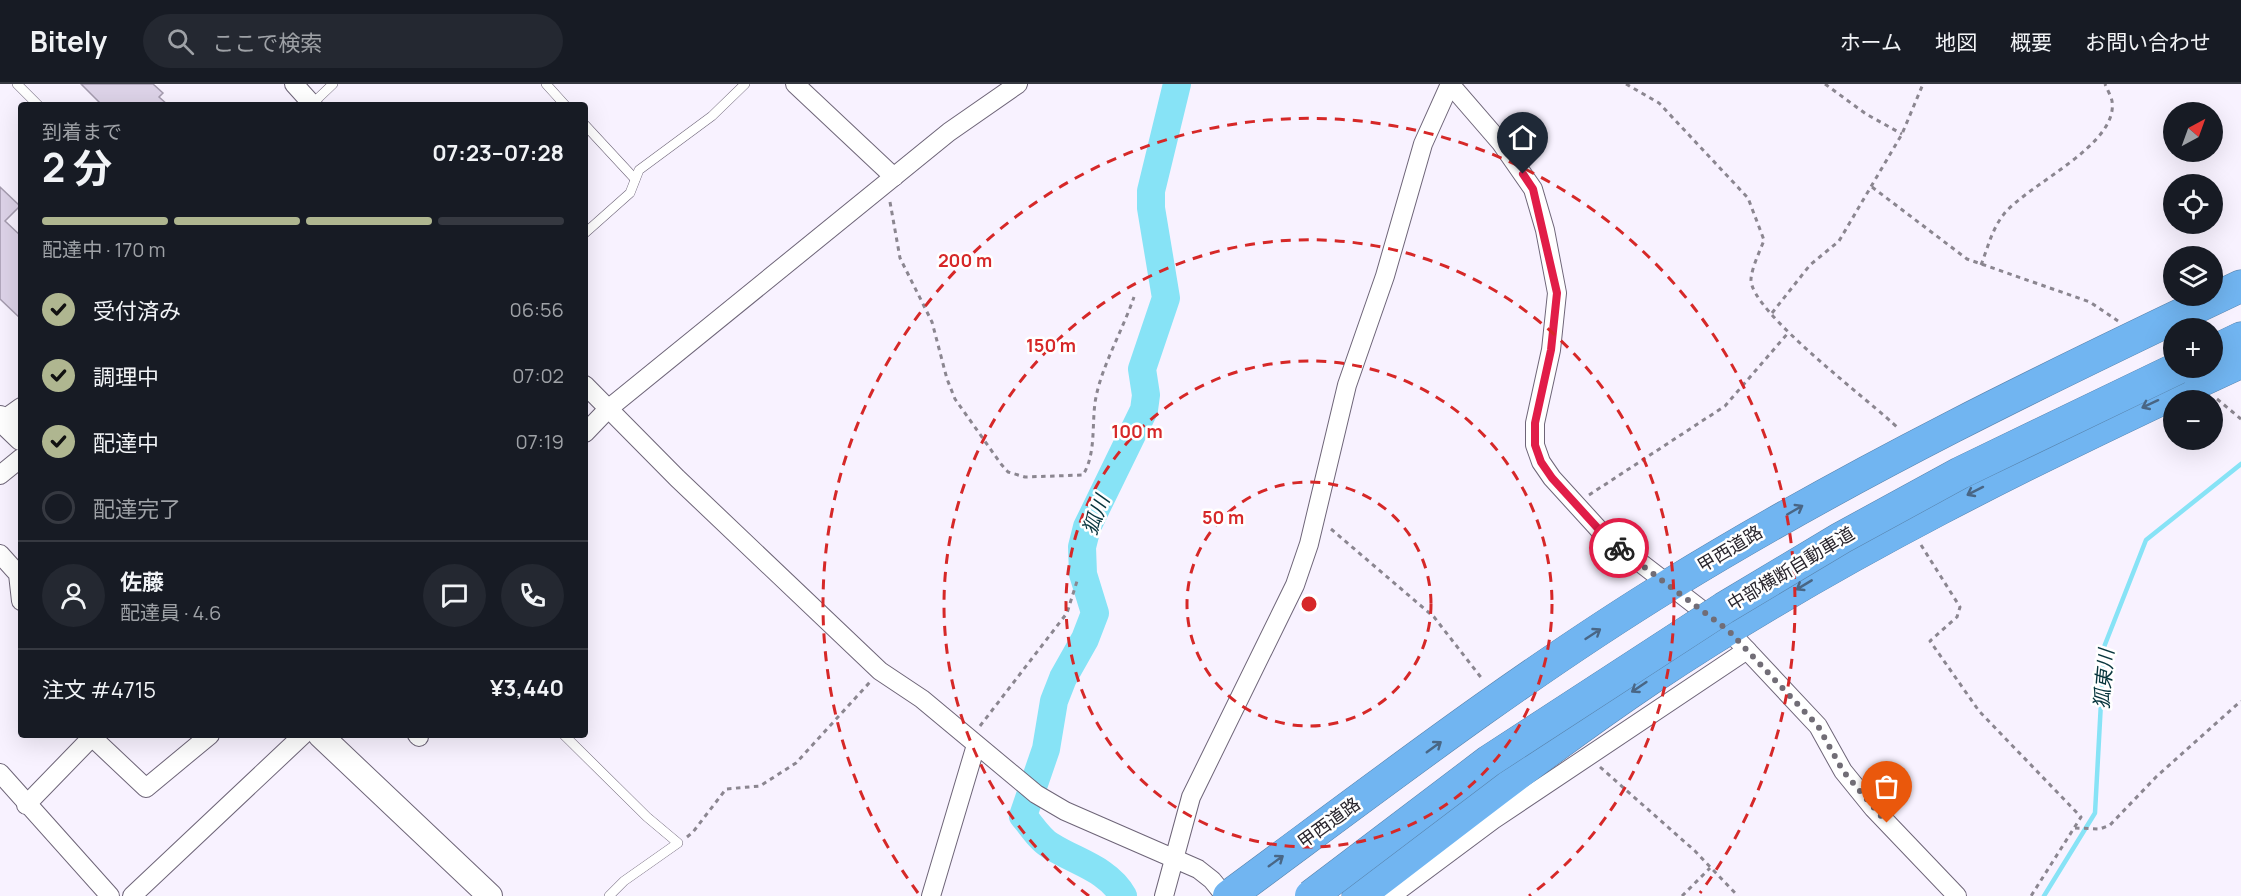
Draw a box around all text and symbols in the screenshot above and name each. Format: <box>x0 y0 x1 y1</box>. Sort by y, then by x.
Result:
search box <box>143 14 563 68</box>
text: Bitely <box>30 22 107 60</box>
icon: search <box>164 25 197 58</box>
text: ここで検索 <box>212 28 322 58</box>
text: ホーム <box>1840 28 1902 56</box>
text: 地図 <box>1935 28 1977 56</box>
text: 概要 <box>2010 28 2052 56</box>
text: お問い合わせ <box>2085 28 2211 56</box>
north arrow <box>2163 102 2223 162</box>
map controls <box>2163 102 2223 450</box>
pin <box>1497 112 1548 174</box>
text: 到着まで <box>42 118 122 145</box>
icon: home <box>1506 121 1539 154</box>
text: 07:23–07:28 <box>432 138 564 168</box>
text: 2 分 <box>42 140 112 194</box>
button: locate <box>2163 174 2223 234</box>
text: 配達中 · 170 m <box>42 236 166 263</box>
button: layers <box>2163 246 2223 306</box>
text: 200 m <box>938 248 992 272</box>
icon: check <box>42 293 75 326</box>
text: 受付済み <box>93 296 181 326</box>
text: 06:56 <box>509 296 564 323</box>
button: + <box>2163 318 2223 378</box>
text: 150 m <box>1026 333 1076 357</box>
icon: check <box>42 359 75 392</box>
text: 調理中 <box>93 362 159 392</box>
text: 07:02 <box>512 362 564 389</box>
button: − <box>2163 390 2223 450</box>
one-way arrow <box>2141 399 2159 411</box>
text: 100 m <box>1111 419 1163 443</box>
icon: check <box>42 425 75 458</box>
text: 配達中 <box>93 428 159 458</box>
text: 07:19 <box>516 428 564 455</box>
one-way arrow <box>1967 485 1984 497</box>
water label: 狐川 <box>1076 489 1116 538</box>
text: 配達完了 <box>93 494 181 524</box>
one-way arrow <box>1786 504 1803 516</box>
text: 50 m <box>1202 505 1244 529</box>
courier <box>1589 518 1649 578</box>
street label: 甲西道路 <box>1692 519 1767 577</box>
street label: 中部横断自動車道 <box>1723 521 1858 616</box>
icon: bike <box>1603 532 1636 565</box>
button: person <box>42 564 105 627</box>
button: chat <box>423 564 486 627</box>
button: phone <box>501 564 564 627</box>
text: 佐藤 <box>120 567 164 597</box>
one-way arrow <box>1796 579 1813 591</box>
centre of rings <box>1299 594 1319 614</box>
text: 配達員 · 4.6 <box>120 599 221 626</box>
one-way arrow <box>1584 628 1601 640</box>
water label: 狐東川 <box>2087 646 2120 710</box>
text: ¥3,440 <box>490 673 564 703</box>
text: 注文 #4715 <box>42 675 156 705</box>
one-way arrow <box>1631 681 1647 693</box>
one-way arrow <box>1425 740 1441 753</box>
pin <box>1861 761 1912 823</box>
icon: bag <box>1870 770 1903 803</box>
street label: 甲西道路 <box>1292 791 1365 853</box>
one-way arrow <box>1268 855 1284 868</box>

